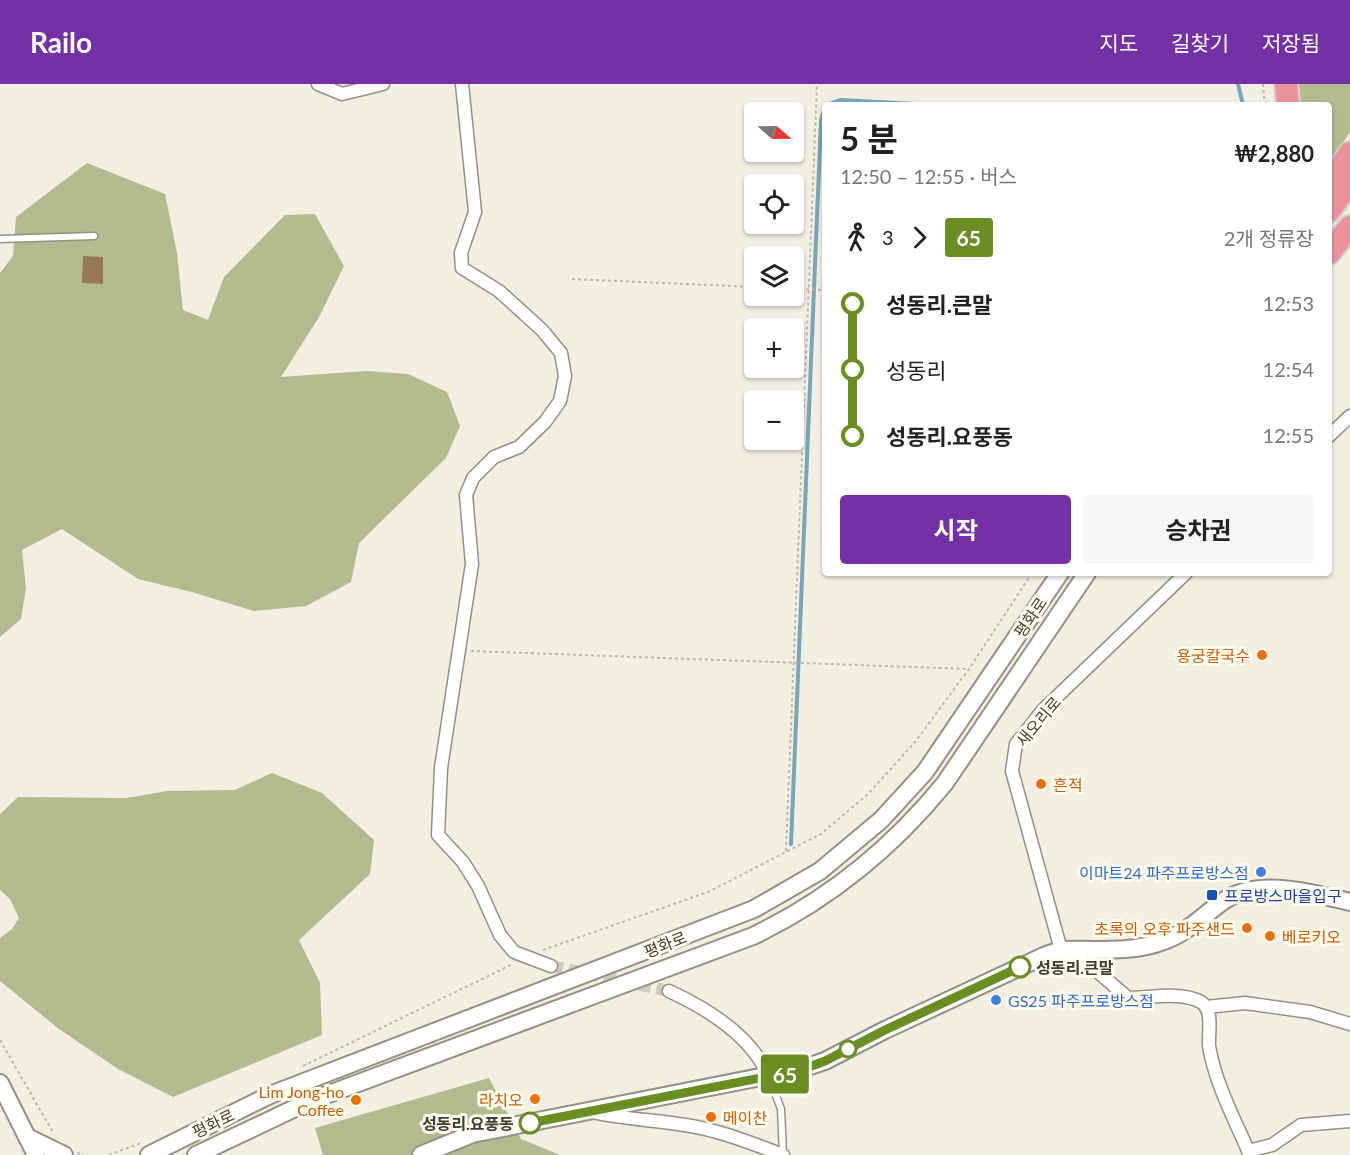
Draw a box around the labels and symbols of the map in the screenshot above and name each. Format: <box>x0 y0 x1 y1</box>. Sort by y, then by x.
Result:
north arrow <box>744 102 804 162</box>
street label: 평화로 <box>1010 593 1050 641</box>
place label: 용궁칼국수 <box>1176 646 1250 665</box>
marker: 용궁칼국수 <box>1255 648 1269 662</box>
street label: 새오리로 <box>1012 692 1064 750</box>
place label: 흔적 <box>1053 775 1082 794</box>
marker: 흔적 <box>1034 777 1048 791</box>
place label: 이마트24 파주프로방스점 <box>1079 863 1249 882</box>
marker: 이마트24 파주프로방스점 <box>1254 865 1268 879</box>
place label: 프로방스마을입구 <box>1224 886 1342 905</box>
marker: 프로방스마을입구 <box>1205 888 1219 902</box>
place label: 초록의 오후 파주샌드 <box>1094 919 1235 938</box>
marker: 초록의 오후 파주샌드 <box>1240 921 1254 935</box>
street label: 평화로 <box>641 927 689 961</box>
place label: 베로키오 <box>1282 927 1341 946</box>
marker: 베로키오 <box>1263 929 1277 943</box>
marker: 성동리.큰말 <box>1009 956 1031 978</box>
place label: 성동리.큰말 <box>1036 958 1114 977</box>
place label: GS25 파주프로방스점 <box>1008 991 1154 1010</box>
marker: GS25 파주프로방스점 <box>989 993 1003 1007</box>
unlabelled marker <box>839 1040 857 1058</box>
line badge: 65 <box>758 1054 812 1094</box>
place label: Lim Jong-ho Coffee <box>258 1082 344 1119</box>
place label: 라치오 <box>479 1090 523 1109</box>
marker: 라치오 <box>528 1092 542 1106</box>
marker: Lim Jong-ho Coffee <box>349 1093 363 1107</box>
street label: 평화로 <box>189 1105 237 1141</box>
place label: 메이찬 <box>723 1108 767 1127</box>
marker: 메이찬 <box>704 1110 718 1124</box>
marker: 성동리.요풍동 <box>519 1112 541 1134</box>
place label: 성동리.요풍동 <box>422 1114 514 1133</box>

